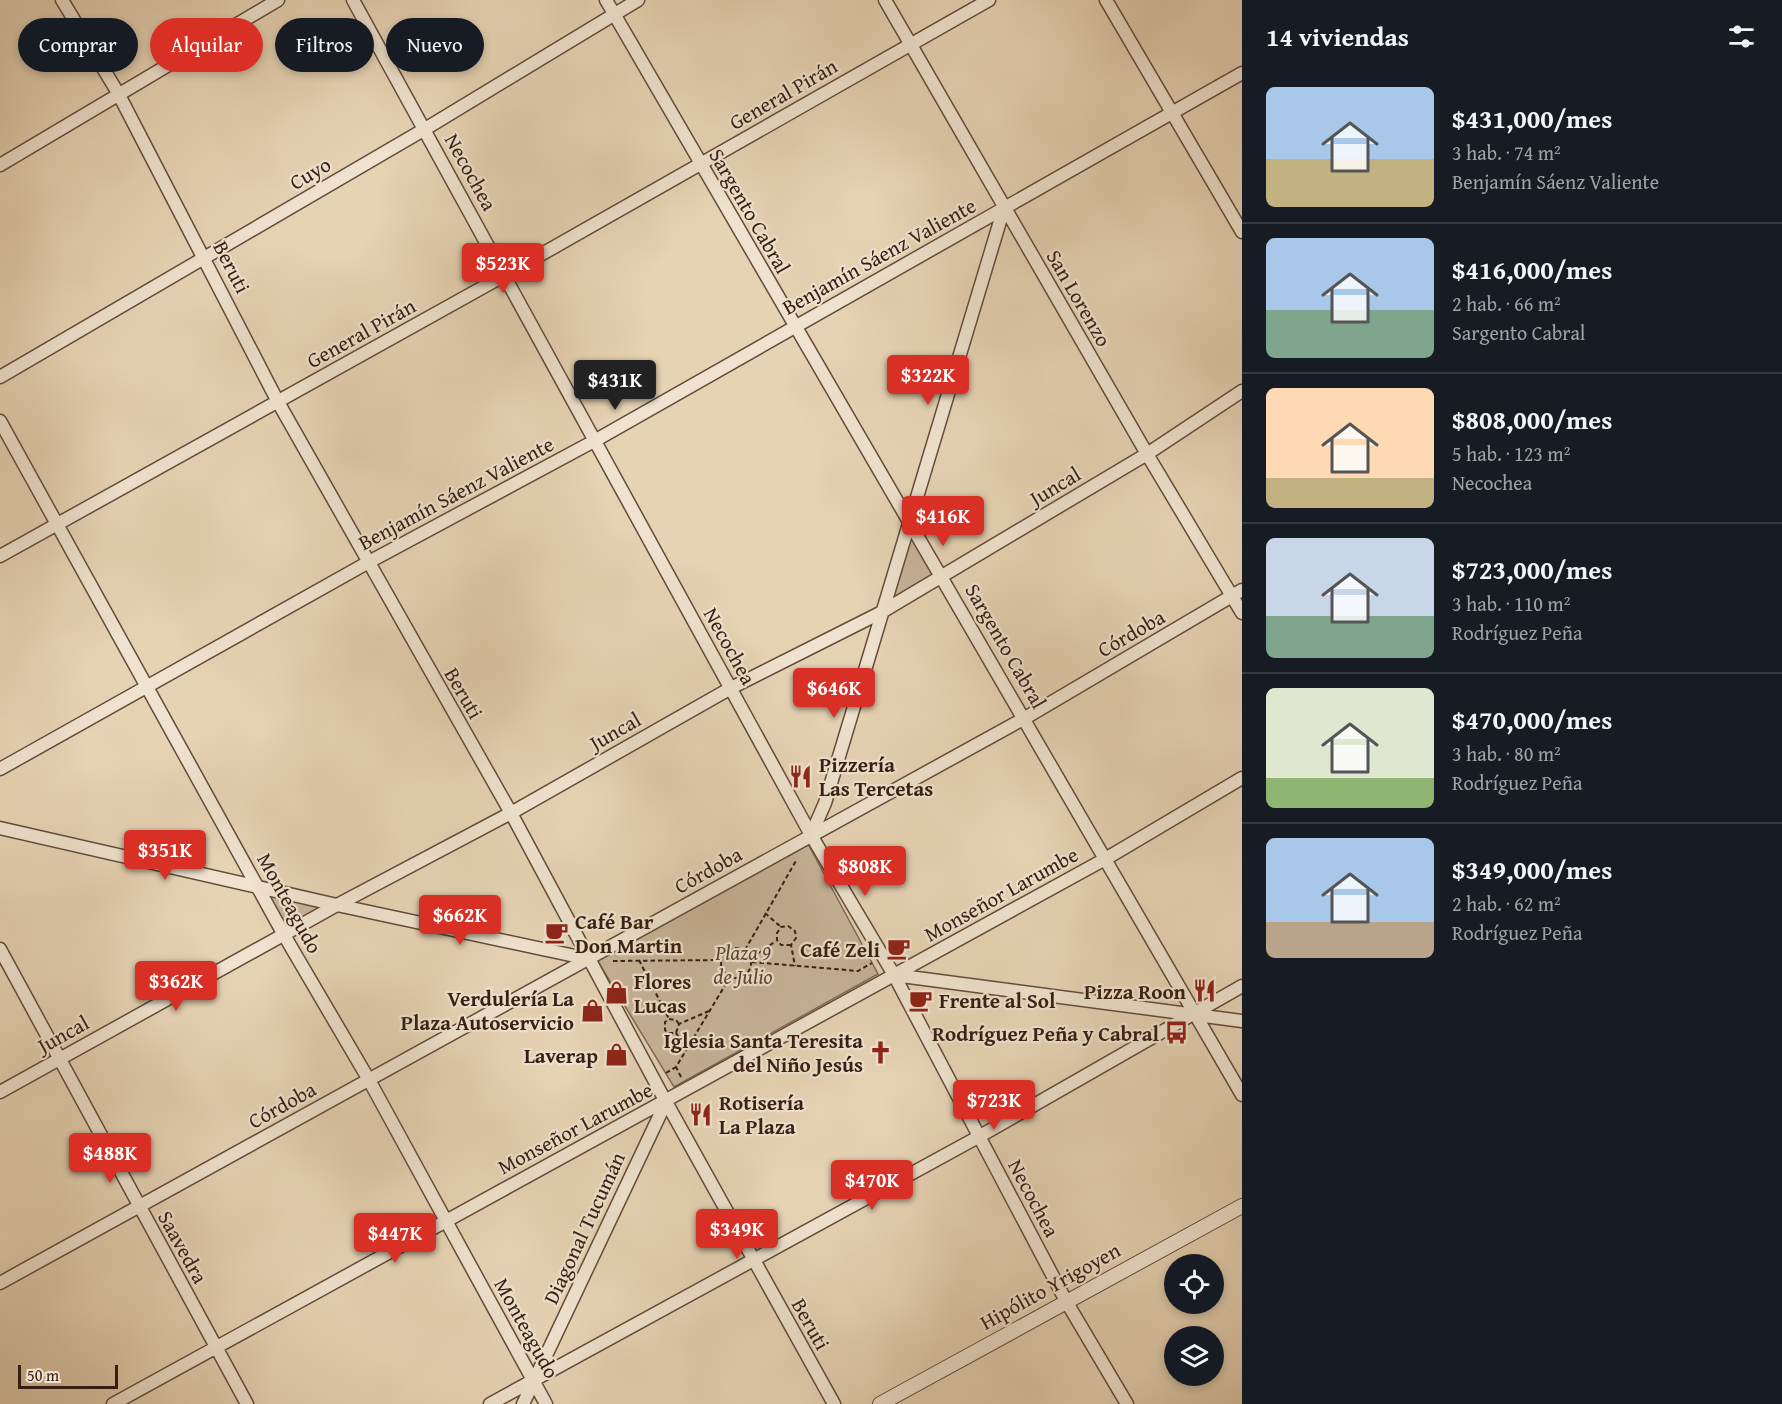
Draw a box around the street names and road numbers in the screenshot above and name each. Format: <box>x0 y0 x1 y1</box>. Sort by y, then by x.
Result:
street label: General Pirán <box>723 50 843 138</box>
street label: Necochea <box>437 128 505 216</box>
street label: Sargento Cabral <box>702 143 799 280</box>
street label: Cuyo <box>283 149 337 197</box>
street label: Benjamín Sáenz Valiente <box>776 190 982 322</box>
street label: Beruti <box>206 235 258 299</box>
street label: San Lorenzo <box>1039 244 1119 352</box>
street label: General Pirán <box>301 290 421 376</box>
street label: Benjamín Sáenz Valiente <box>353 428 559 558</box>
street label: Juncal <box>1021 459 1087 515</box>
street label: Sargento Cabral <box>958 578 1055 715</box>
street label: Córdoba <box>1092 601 1171 665</box>
street label: Necochea <box>696 602 764 690</box>
street label: Beruti <box>437 661 491 725</box>
street label: Juncal <box>581 704 647 760</box>
street label: Córdoba <box>668 839 748 901</box>
street label: Monseñor Larumbe <box>918 839 1084 949</box>
street label: Monteagudo <box>250 847 330 959</box>
street label: Juncal <box>29 1007 95 1062</box>
street label: Córdoba <box>242 1074 322 1136</box>
street label: Monseñor Larumbe <box>492 1074 658 1182</box>
street label: Diagonal Tucumán <box>535 1147 633 1309</box>
street label: Necochea <box>1001 1154 1067 1242</box>
street label: Saavedra <box>150 1205 216 1289</box>
street label: Hipólito Yrigoyen <box>974 1234 1126 1337</box>
street label: Monteagudo <box>487 1272 567 1384</box>
street label: Beruti <box>784 1292 838 1356</box>

